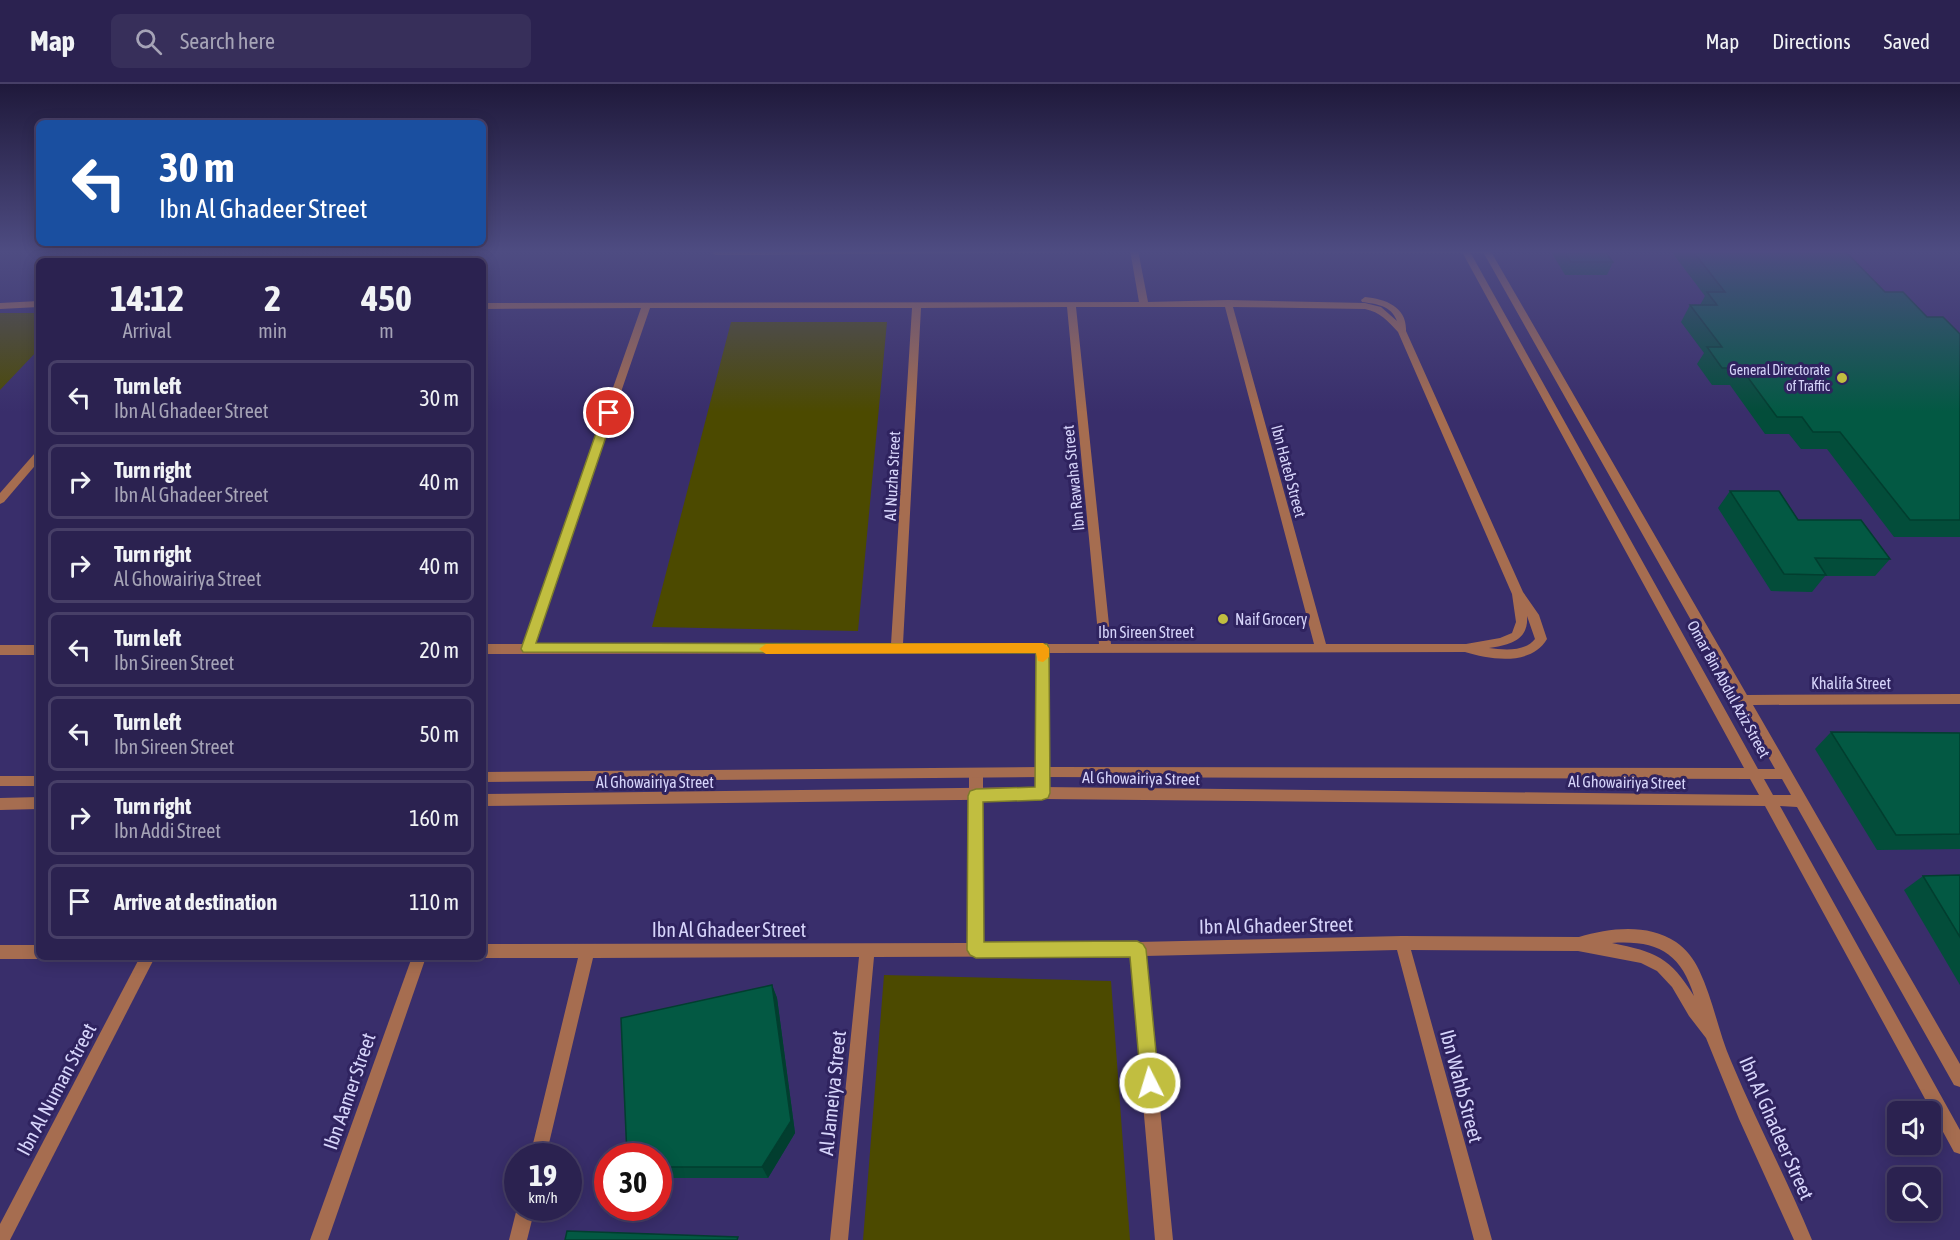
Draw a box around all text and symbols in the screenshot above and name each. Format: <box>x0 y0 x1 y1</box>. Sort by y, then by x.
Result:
search box <box>111 14 531 68</box>
text: Map <box>30 25 75 57</box>
icon: search <box>132 25 165 58</box>
text: Search here <box>180 28 275 54</box>
text: Map <box>1705 29 1739 53</box>
text: Directions <box>1772 29 1851 53</box>
text: Saved <box>1884 29 1930 53</box>
text: 30 m <box>159 143 234 191</box>
icon: left <box>60 144 138 222</box>
text: Ibn Al Ghadeer Street <box>159 193 368 224</box>
text: 14:12 <box>110 277 184 319</box>
text: 2 <box>264 277 281 319</box>
text: 450 <box>361 277 412 319</box>
text: Arrival <box>123 319 172 342</box>
text: min <box>258 319 287 342</box>
text: m <box>379 319 394 342</box>
place label: General Directorate of Traffic <box>1729 362 1831 394</box>
marker: General Directorate of Traffic <box>1835 371 1849 385</box>
text: Turn left <box>114 373 181 399</box>
icon: left <box>63 381 96 414</box>
text: 30 m <box>419 385 459 411</box>
pin <box>583 387 634 438</box>
icon: arrive <box>592 396 625 429</box>
text: Ibn Al Ghadeer Street <box>114 399 269 422</box>
street label: Ibn Hateb Street <box>1268 423 1310 520</box>
street label: Ibn Rawaha Street <box>1058 424 1088 532</box>
street label: Al Nuzha Street <box>881 430 903 521</box>
text: Turn right <box>114 457 191 483</box>
icon: right <box>63 465 96 498</box>
text: 40 m <box>419 469 459 495</box>
text: Ibn Al Ghadeer Street <box>114 483 269 506</box>
text: Turn right <box>114 541 191 567</box>
icon: right <box>63 549 96 582</box>
text: 40 m <box>419 553 459 579</box>
text: Al Ghowairiya Street <box>114 567 261 590</box>
place label: Naif Grocery <box>1235 610 1308 629</box>
marker: Naif Grocery <box>1216 612 1230 626</box>
street label: Omar Bin Abdul Aziz Street <box>1684 617 1774 761</box>
street label: Ibn Sireen Street <box>1098 623 1195 641</box>
text: Turn left <box>114 625 181 651</box>
icon: left <box>63 633 96 666</box>
text: 20 m <box>419 637 459 663</box>
text: Ibn Sireen Street <box>114 651 234 674</box>
street label: Khalifa Street <box>1811 674 1891 692</box>
text: Turn left <box>114 709 181 735</box>
icon: left <box>63 717 96 750</box>
text: 50 m <box>419 721 459 747</box>
text: Ibn Sireen Street <box>114 735 234 758</box>
street label: Al Ghowairiya Street <box>1082 768 1201 789</box>
street label: Al Ghowairiya Street <box>1568 772 1687 793</box>
street label: Al Ghowairiya Street <box>596 773 714 792</box>
text: Turn right <box>114 793 191 819</box>
icon: right <box>63 801 96 834</box>
text: 160 m <box>409 805 459 831</box>
text: Ibn Addi Street <box>114 819 221 842</box>
icon: arrive <box>63 885 96 918</box>
text: Arrive at destination <box>114 889 277 915</box>
text: 110 m <box>409 889 459 915</box>
street label: Ibn Al Ghadeer Street <box>1199 912 1354 938</box>
street label: Ibn Al Ghadeer Street <box>652 918 806 941</box>
street label: Ibn Al Numan Street <box>11 1019 101 1159</box>
street label: Ibn Wahb Street <box>1436 1027 1488 1145</box>
street label: Ibn Aamer Street <box>318 1029 380 1152</box>
street label: Al Jameiya Street <box>814 1029 850 1157</box>
position arrow <box>1118 1051 1182 1115</box>
street label: Ibn Al Ghadeer Street <box>1735 1053 1819 1203</box>
map controls <box>1887 1101 1941 1221</box>
button: sound <box>1887 1101 1941 1155</box>
speed limit sign: 30 <box>594 1143 672 1221</box>
text: 19 <box>529 1158 557 1192</box>
button: search <box>1887 1167 1941 1221</box>
text: km/h <box>528 1189 558 1206</box>

